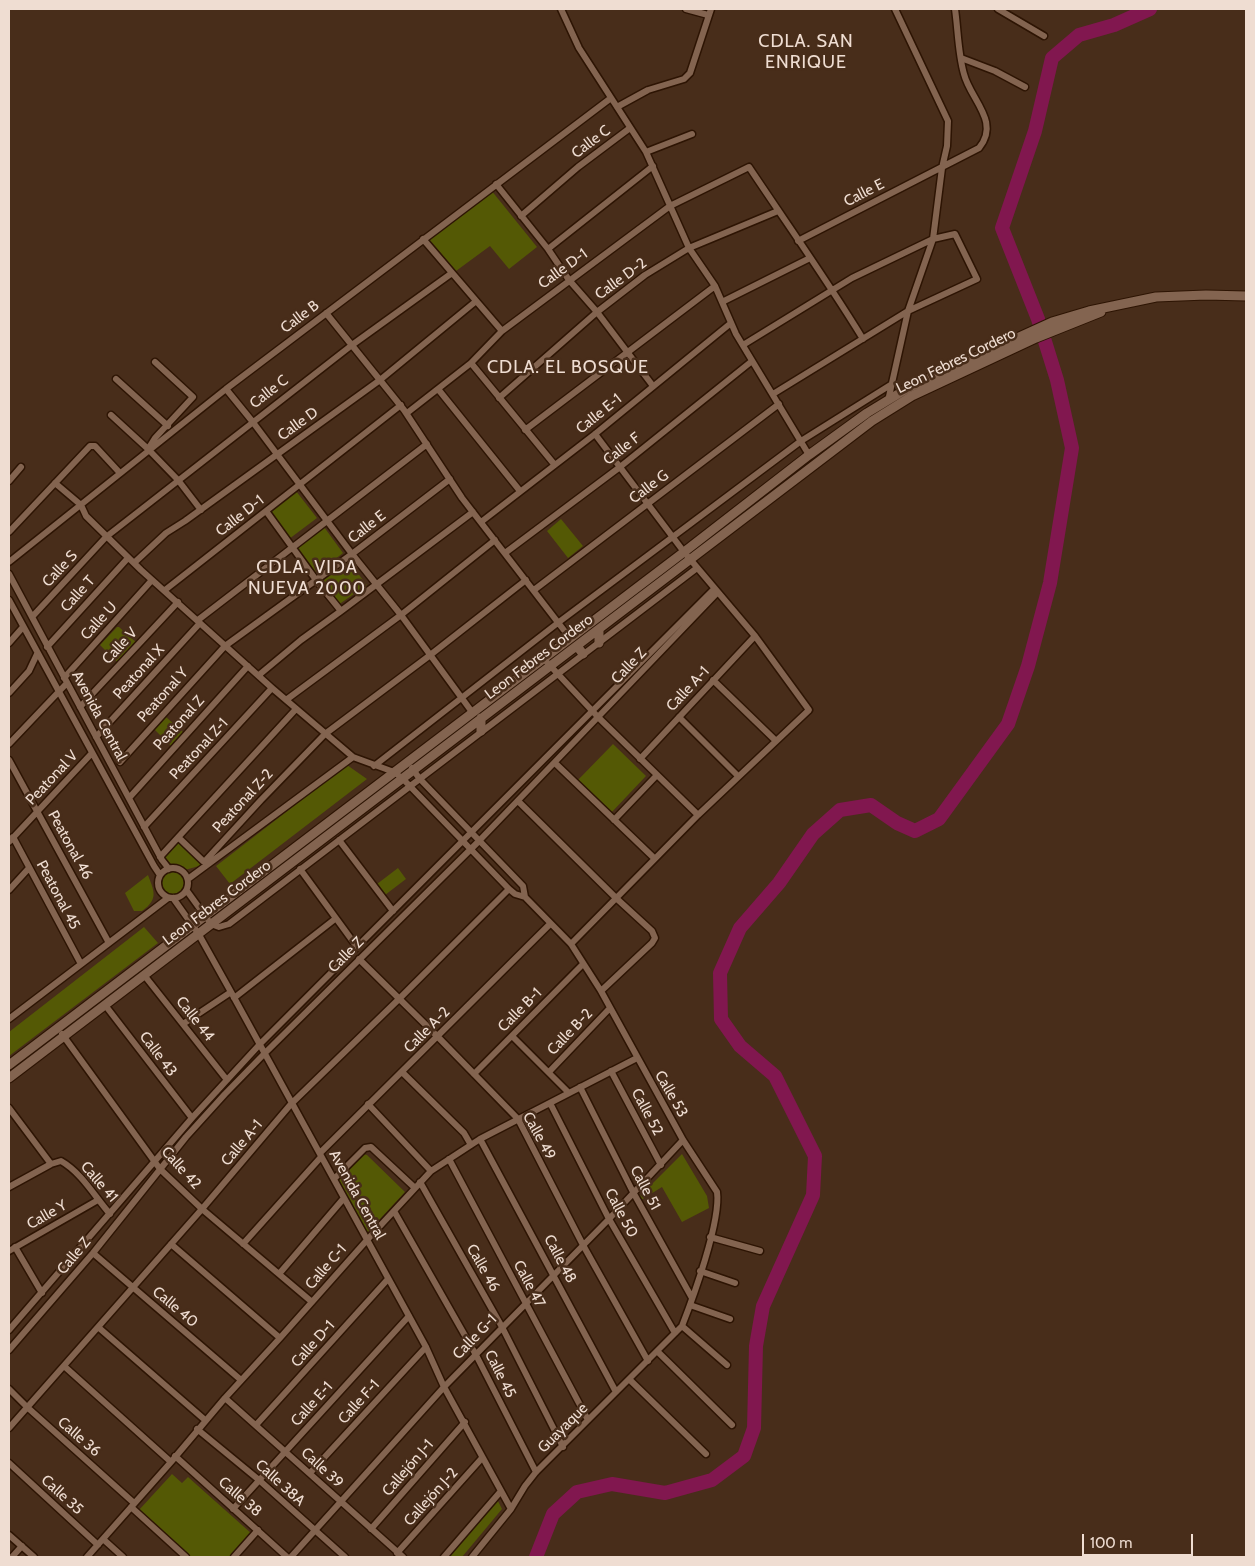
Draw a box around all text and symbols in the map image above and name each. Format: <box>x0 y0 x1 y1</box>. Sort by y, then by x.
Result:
district label: CDLA. SAN ENRIQUE <box>757 31 855 74</box>
street label: Calle C <box>568 122 614 162</box>
street label: Calle E <box>841 175 887 211</box>
street label: Calle D-1 <box>535 245 591 293</box>
street label: Calle D-2 <box>592 254 650 304</box>
street label: Calle B <box>277 297 323 337</box>
street label: Leon Febres Cordero <box>893 324 1019 398</box>
district label: CDLA. EL BOSQUE <box>485 357 651 379</box>
street label: Calle C <box>246 371 292 413</box>
street label: Calle E-1 <box>572 390 626 438</box>
street label: Calle D <box>274 403 322 445</box>
street label: Calle F <box>600 429 644 469</box>
street label: Calle G <box>626 466 672 508</box>
street label: Calle D-1 <box>212 492 268 540</box>
street label: Calle E <box>345 507 389 547</box>
street label: Calle S <box>39 547 81 591</box>
district label: CDLA. VIDA NUEVA 2000 <box>247 557 367 600</box>
street label: Calle T <box>57 572 99 616</box>
street label: Calle U <box>77 598 121 644</box>
street label: Leon Febres Cordero <box>481 610 597 704</box>
street label: Calle V <box>99 624 141 668</box>
street label: Peatonal X <box>110 641 168 703</box>
street label: Calle Z <box>608 644 650 688</box>
street label: Calle A-1 <box>663 663 713 715</box>
street label: Peatonal Y <box>134 664 192 726</box>
street label: Avenida Central <box>68 668 130 764</box>
street label: Peatonal Z <box>150 692 208 754</box>
street label: Peatonal Z-1 <box>166 715 232 783</box>
street label: Peatonal V <box>22 747 82 809</box>
street label: Peatonal Z-2 <box>209 765 277 837</box>
street label: Peatonal 46 <box>44 807 96 883</box>
street label: Leon Febres Cordero <box>159 856 275 950</box>
street label: Peatonal 45 <box>32 857 84 933</box>
street label: Calle Z <box>325 934 367 976</box>
street label: Calle B-1 <box>494 984 546 1036</box>
street label: Calle 44 <box>172 993 218 1045</box>
street label: Calle A-2 <box>400 1003 454 1057</box>
street label: Calle B-2 <box>544 1005 596 1059</box>
street label: Calle 43 <box>135 1028 181 1080</box>
street label: Calle 53 <box>651 1068 691 1120</box>
street label: Calle 52 <box>627 1085 667 1139</box>
street label: Calle 49 <box>519 1109 559 1163</box>
street label: Calle A-1 <box>218 1116 266 1170</box>
street label: Calle 42 <box>157 1143 205 1193</box>
street label: Avenida Central <box>325 1147 389 1243</box>
street label: Calle 41 <box>76 1158 122 1206</box>
street label: Calle 51 <box>626 1163 664 1213</box>
street label: Calle 50 <box>601 1185 641 1241</box>
street label: Calle Y <box>24 1196 70 1234</box>
street label: Calle 48 <box>540 1232 580 1286</box>
street label: Calle Z <box>53 1234 95 1278</box>
street label: Calle C-1 <box>302 1241 350 1293</box>
street label: Calle 46 <box>462 1241 504 1295</box>
street label: Calle 47 <box>509 1257 549 1311</box>
street label: Calle 40 <box>149 1283 201 1331</box>
street label: Calle G-1 <box>449 1311 501 1363</box>
street label: Calle D-1 <box>287 1317 339 1371</box>
street label: Calle 45 <box>480 1347 520 1401</box>
street label: Calle F-1 <box>334 1376 384 1428</box>
street label: Calle E-1 <box>287 1378 337 1430</box>
street label: Guayaque <box>534 1399 592 1457</box>
street label: Calle 36 <box>54 1413 104 1461</box>
street label: Callejón J-1 <box>379 1436 437 1500</box>
street label: Calle 39 <box>297 1444 347 1492</box>
street label: Calle 38A <box>251 1456 309 1510</box>
street label: Callejón J-2 <box>400 1464 462 1530</box>
street label: Calle 35 <box>37 1471 87 1519</box>
street label: Calle 38 <box>215 1473 265 1521</box>
scale bar <box>1085 1524 1196 1556</box>
text: 100 m <box>1090 1534 1132 1552</box>

